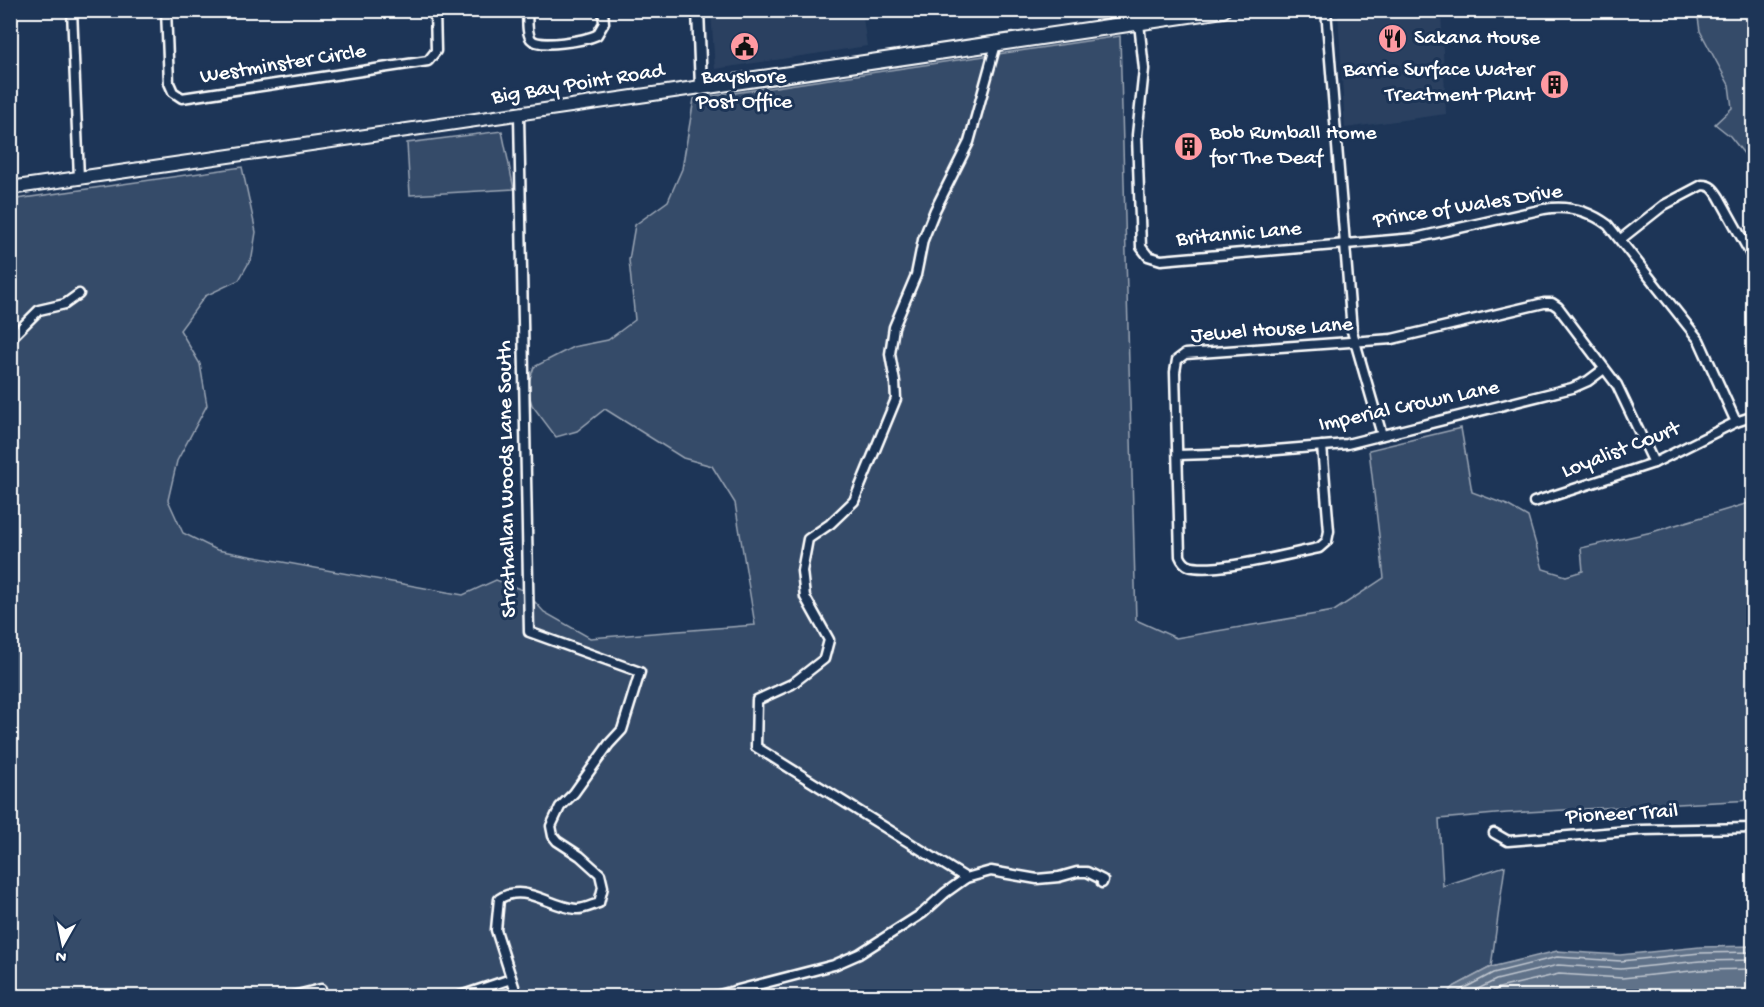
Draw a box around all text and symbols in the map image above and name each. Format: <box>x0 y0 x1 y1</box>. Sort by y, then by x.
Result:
restaurant icon: Sakana House <box>1377 23 1409 55</box>
place label: Sakana House <box>1414 26 1541 52</box>
public building icon: Bayshore Post Office <box>728 30 760 62</box>
street label: Westminster Circle <box>198 39 368 91</box>
street label: Big Bay Point Road <box>489 58 668 112</box>
place label: Barrie Surface Water Treatment Plant <box>1342 58 1536 109</box>
place label: Bayshore Post Office <box>695 65 793 116</box>
building icon: Barrie Surface Water Treatment Plant <box>1539 68 1571 100</box>
place label: Bob Rumball Home for The Deaf <box>1209 121 1377 172</box>
building icon: Bob Rumball Home for The Deaf <box>1173 131 1205 163</box>
street label: Prince of Wales Drive <box>1371 179 1565 235</box>
street label: Britannic Lane <box>1174 217 1303 254</box>
street label: Jewel House Lane <box>1190 312 1355 350</box>
street label: Strathallan Woods Lane South <box>493 340 523 618</box>
street label: Imperial Crown Lane <box>1316 375 1502 439</box>
street label: Loyalist Court <box>1558 416 1686 486</box>
street label: Pioneer Trail <box>1564 799 1679 831</box>
north arrow <box>33 914 93 974</box>
text: N <box>54 945 68 966</box>

